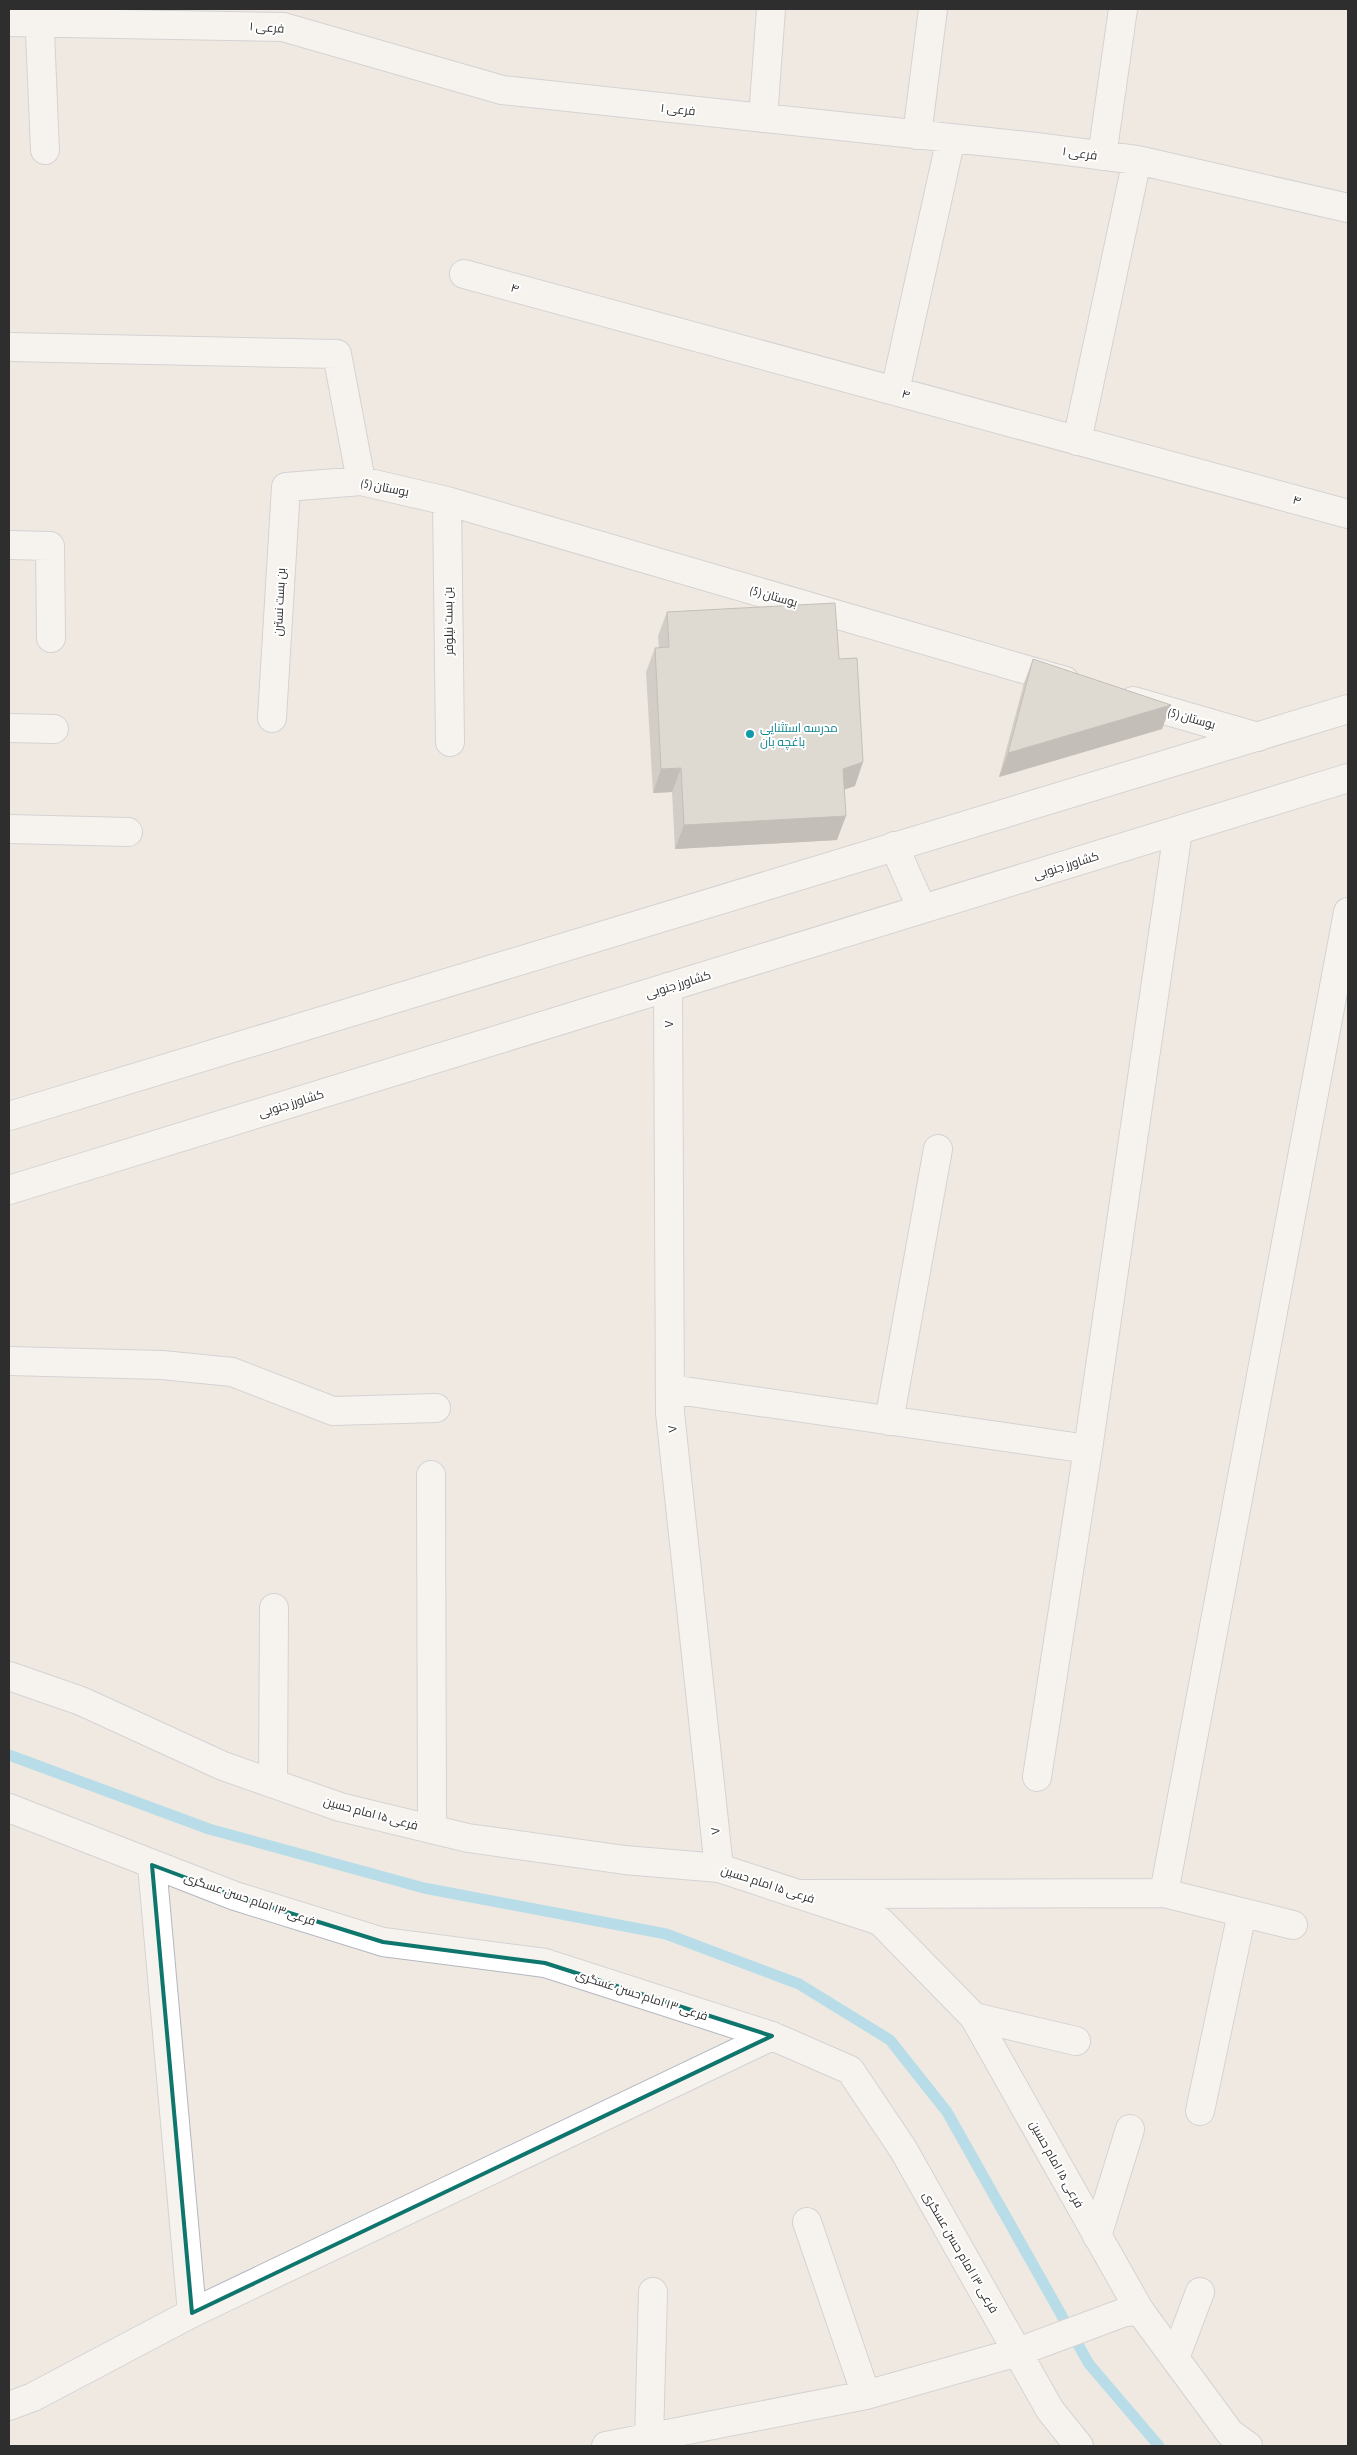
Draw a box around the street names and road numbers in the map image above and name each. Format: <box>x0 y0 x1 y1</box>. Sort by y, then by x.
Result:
street label: فرعی ۱ <box>249 18 285 36</box>
street label: فرعی ۱ <box>660 100 696 118</box>
street label: فرعی ۱ <box>1062 143 1098 163</box>
street label: ۴ <box>509 280 521 296</box>
street label: ۴ <box>900 386 912 402</box>
street label: بوستان (5) <box>360 475 410 499</box>
street label: ۴ <box>1291 492 1303 508</box>
street label: بن بست نسترن <box>270 567 288 637</box>
street label: بوستان (5) <box>749 582 799 610</box>
street label: بن بست نیلوفر <box>440 587 456 656</box>
street label: بوستان (5) <box>1167 704 1217 732</box>
street label: کشاورز جنوبی <box>1031 848 1101 882</box>
street label: کشاورز جنوبی <box>643 967 713 1001</box>
street label: ۷ <box>661 1020 676 1028</box>
street label: کشاورز جنوبی <box>256 1086 326 1120</box>
street label: ۷ <box>664 1424 680 1434</box>
street label: فرعی ۱۵ امام حسین <box>322 1793 420 1834</box>
street label: ۷ <box>707 1826 723 1836</box>
street label: فرعی ۱۵ امام حسین <box>719 1862 817 1907</box>
street label: فرعی ۱۳ امام حسن عسگری <box>182 1869 318 1930</box>
street label: فرعی ۱۳ امام حسن عسگری <box>574 1967 710 2024</box>
street label: فرعی ۱۵ امام حسین <box>1026 2118 1087 2211</box>
street label: فرعی ۱۳ امام حسن عسگری <box>919 2188 1002 2316</box>

